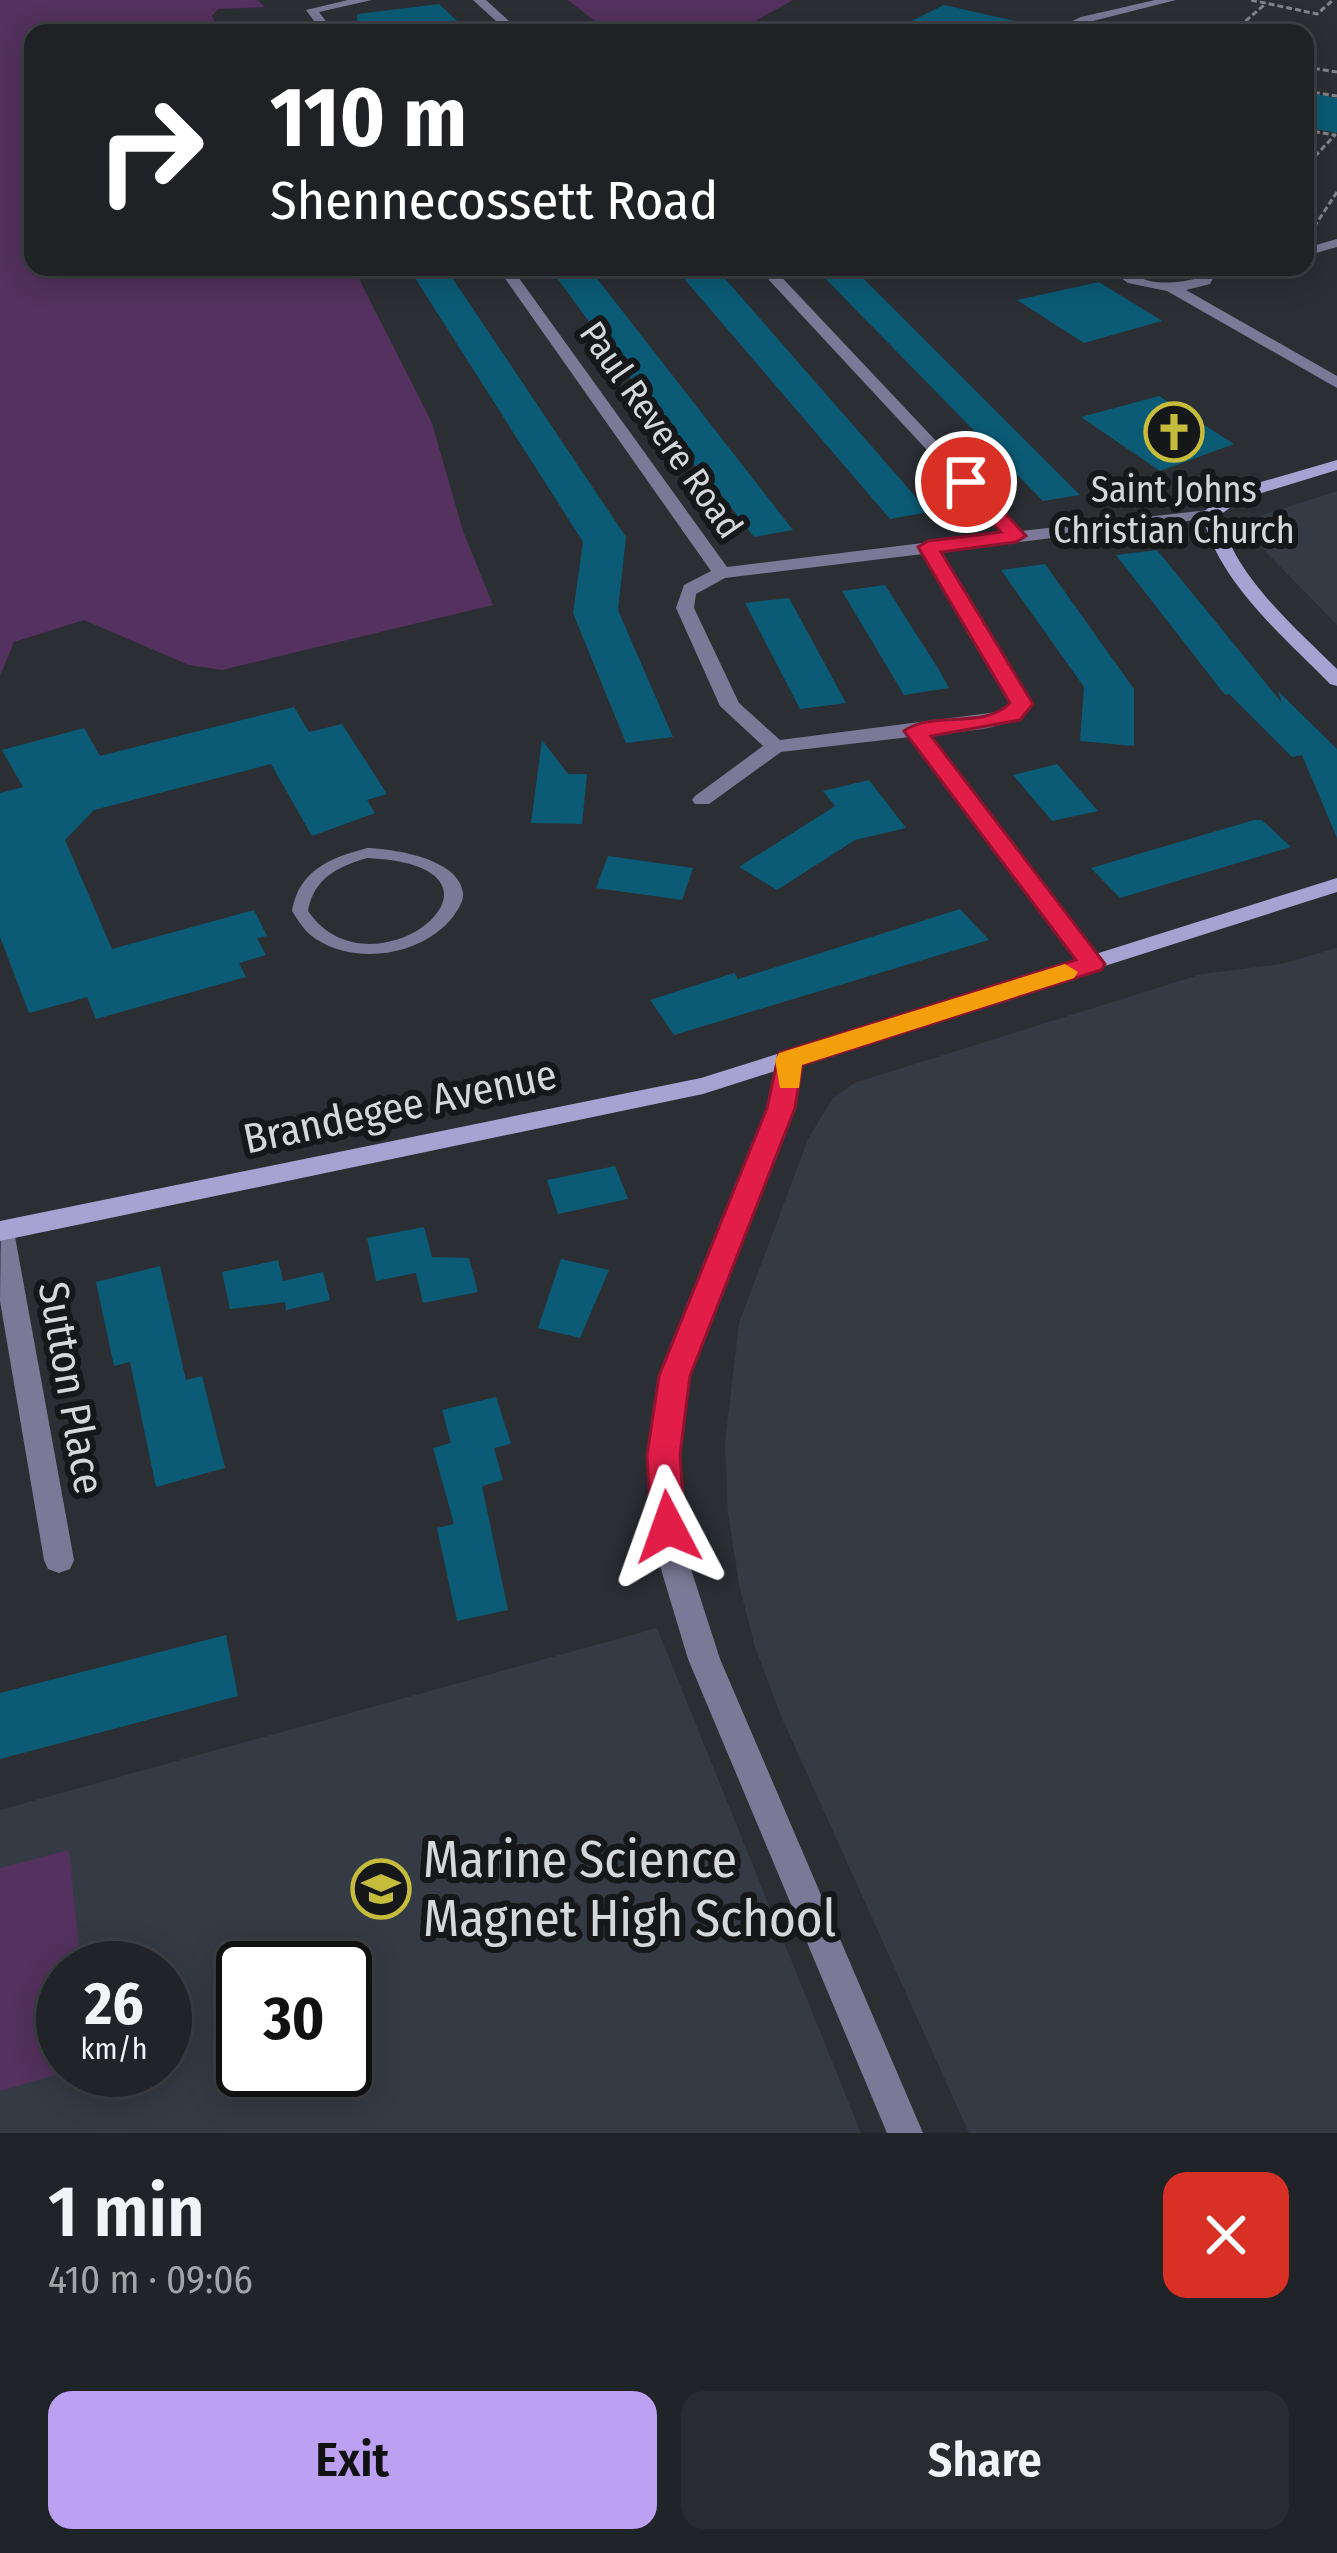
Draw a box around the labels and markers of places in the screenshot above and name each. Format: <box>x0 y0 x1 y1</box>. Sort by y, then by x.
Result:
church icon: Saint Johns Christian Church <box>1143 401 1205 463</box>
pin <box>915 431 1017 533</box>
place label: Saint Johns Christian Church <box>1053 468 1295 553</box>
place label: Marine Science Magnet High School <box>423 1829 836 1950</box>
school or university icon: Marine Science Magnet High School <box>350 1858 412 1920</box>

